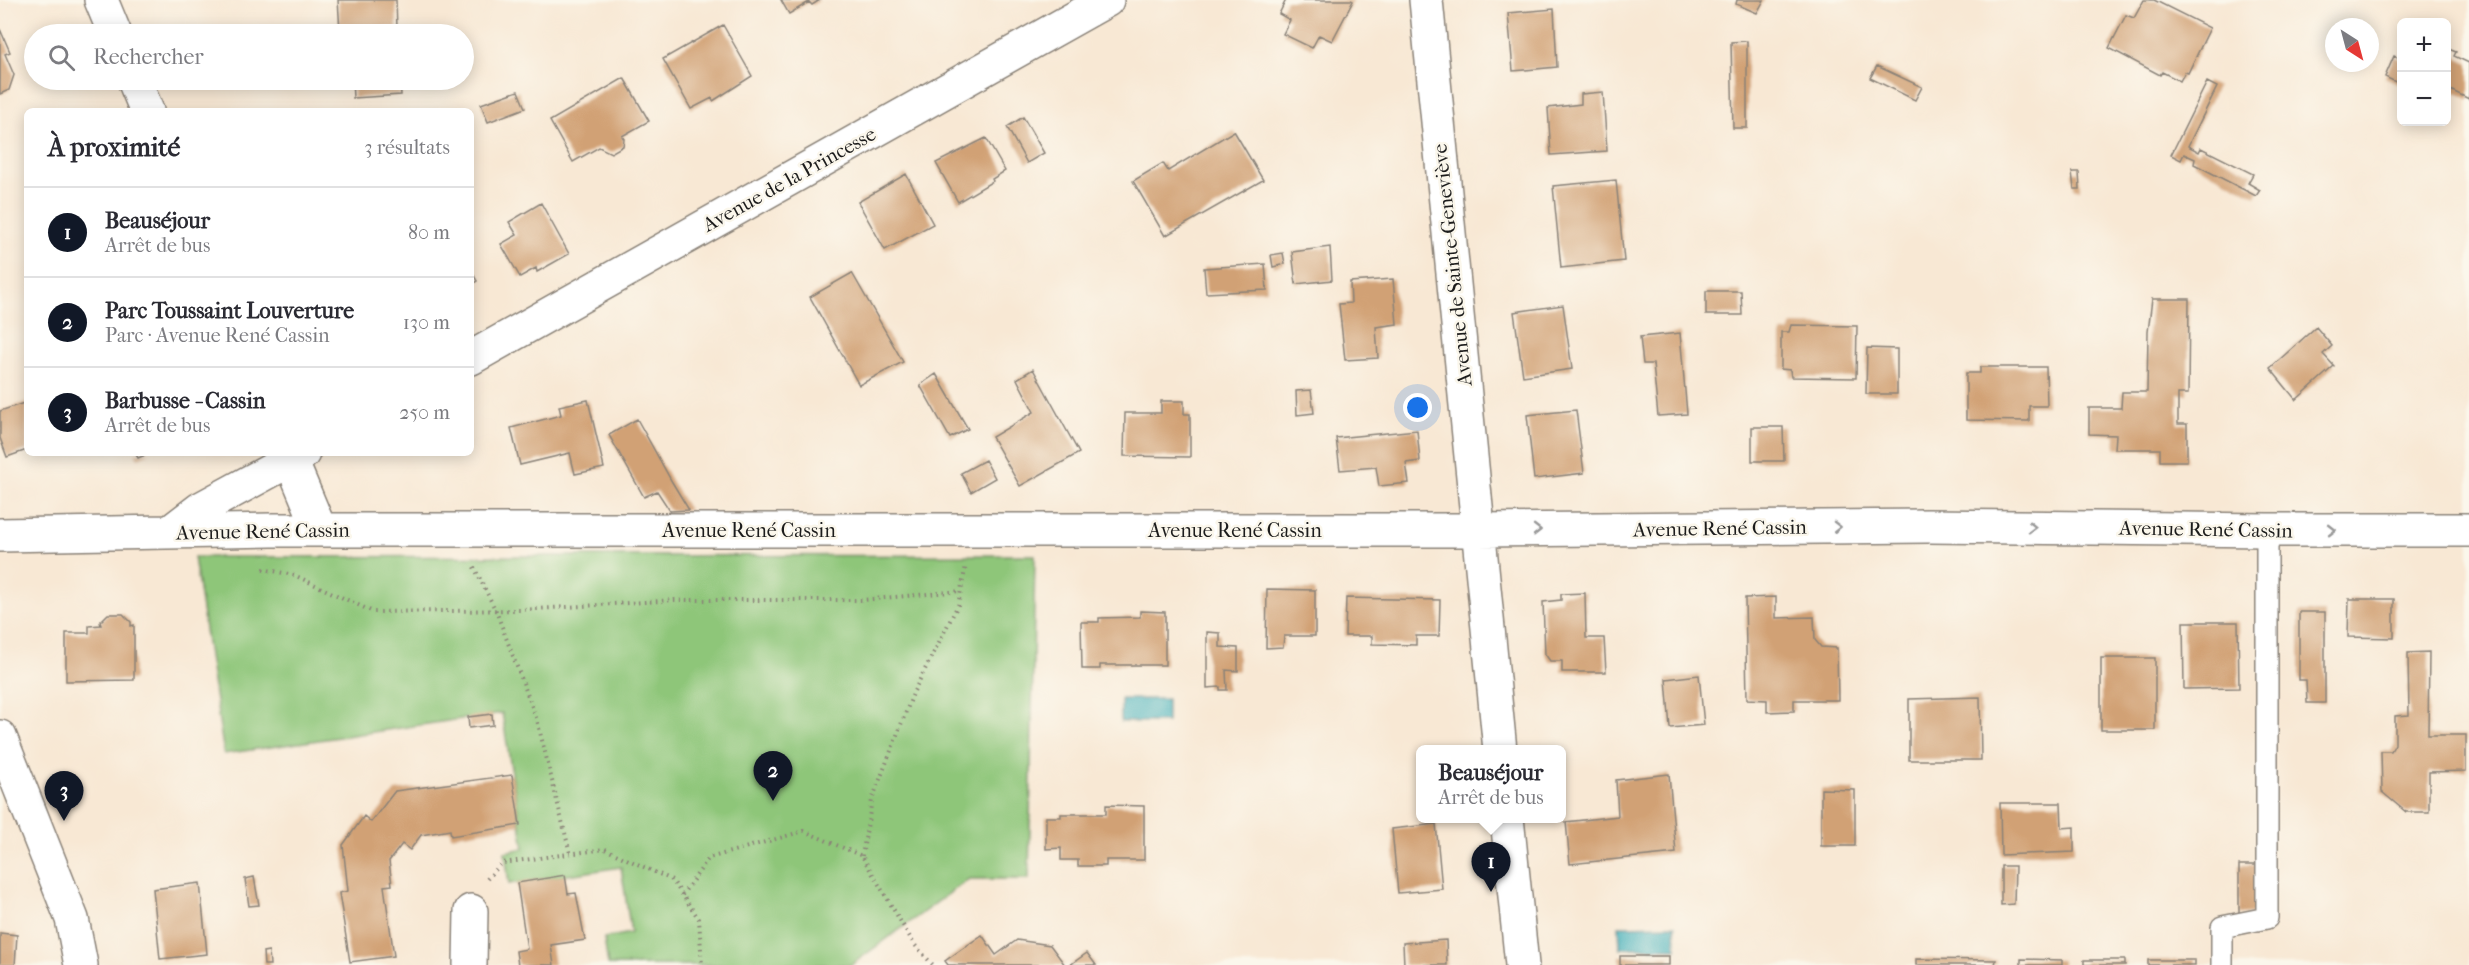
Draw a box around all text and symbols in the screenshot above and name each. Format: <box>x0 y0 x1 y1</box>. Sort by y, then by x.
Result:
north arrow <box>2325 18 2379 72</box>
map controls <box>2397 18 2451 126</box>
button: + <box>2397 18 2451 72</box>
search box <box>24 24 474 90</box>
icon: search <box>45 41 78 74</box>
text: Rechercher <box>93 44 204 70</box>
button: − <box>2397 72 2451 126</box>
street label: Avenue de la Princesse <box>698 122 880 237</box>
text: À proximité <box>48 132 180 163</box>
text: 3 résultats <box>364 136 450 159</box>
street label: Avenue de Sainte-Geneviève <box>1428 143 1477 388</box>
text: Beauséjour <box>105 208 210 234</box>
text: 1 <box>64 221 71 244</box>
text: 80 m <box>408 221 450 244</box>
text: Arrêt de bus <box>105 234 210 257</box>
text: Parc Toussaint Louverture <box>105 298 354 324</box>
text: 2 <box>62 311 73 334</box>
text: 130 m <box>403 311 450 334</box>
text: Parc · Avenue René Cassin <box>105 324 330 347</box>
text: Barbusse - Cassin <box>105 388 265 414</box>
your location <box>1403 393 1432 422</box>
text: 3 <box>63 401 72 424</box>
text: 250 m <box>399 401 450 424</box>
text: Arrêt de bus <box>105 414 210 437</box>
street label: Avenue René Cassin <box>1632 515 1807 542</box>
street label: Avenue René Cassin <box>2118 516 2293 543</box>
street label: Avenue René Cassin <box>175 518 350 545</box>
street label: Avenue René Cassin <box>661 519 836 542</box>
street label: Avenue René Cassin <box>1147 519 1322 542</box>
one-way arrow <box>1832 521 1841 533</box>
one-way arrow <box>2027 521 2036 533</box>
one-way arrow <box>1532 524 1541 536</box>
one-way arrow <box>2327 524 2336 536</box>
popup <box>1416 745 1566 823</box>
pin: 2 <box>754 752 792 801</box>
text: Beauséjour <box>1438 760 1543 786</box>
pin: 3 <box>44 772 84 821</box>
text: Arrêt de bus <box>1438 786 1544 809</box>
pin: 1 <box>1472 842 1510 892</box>

